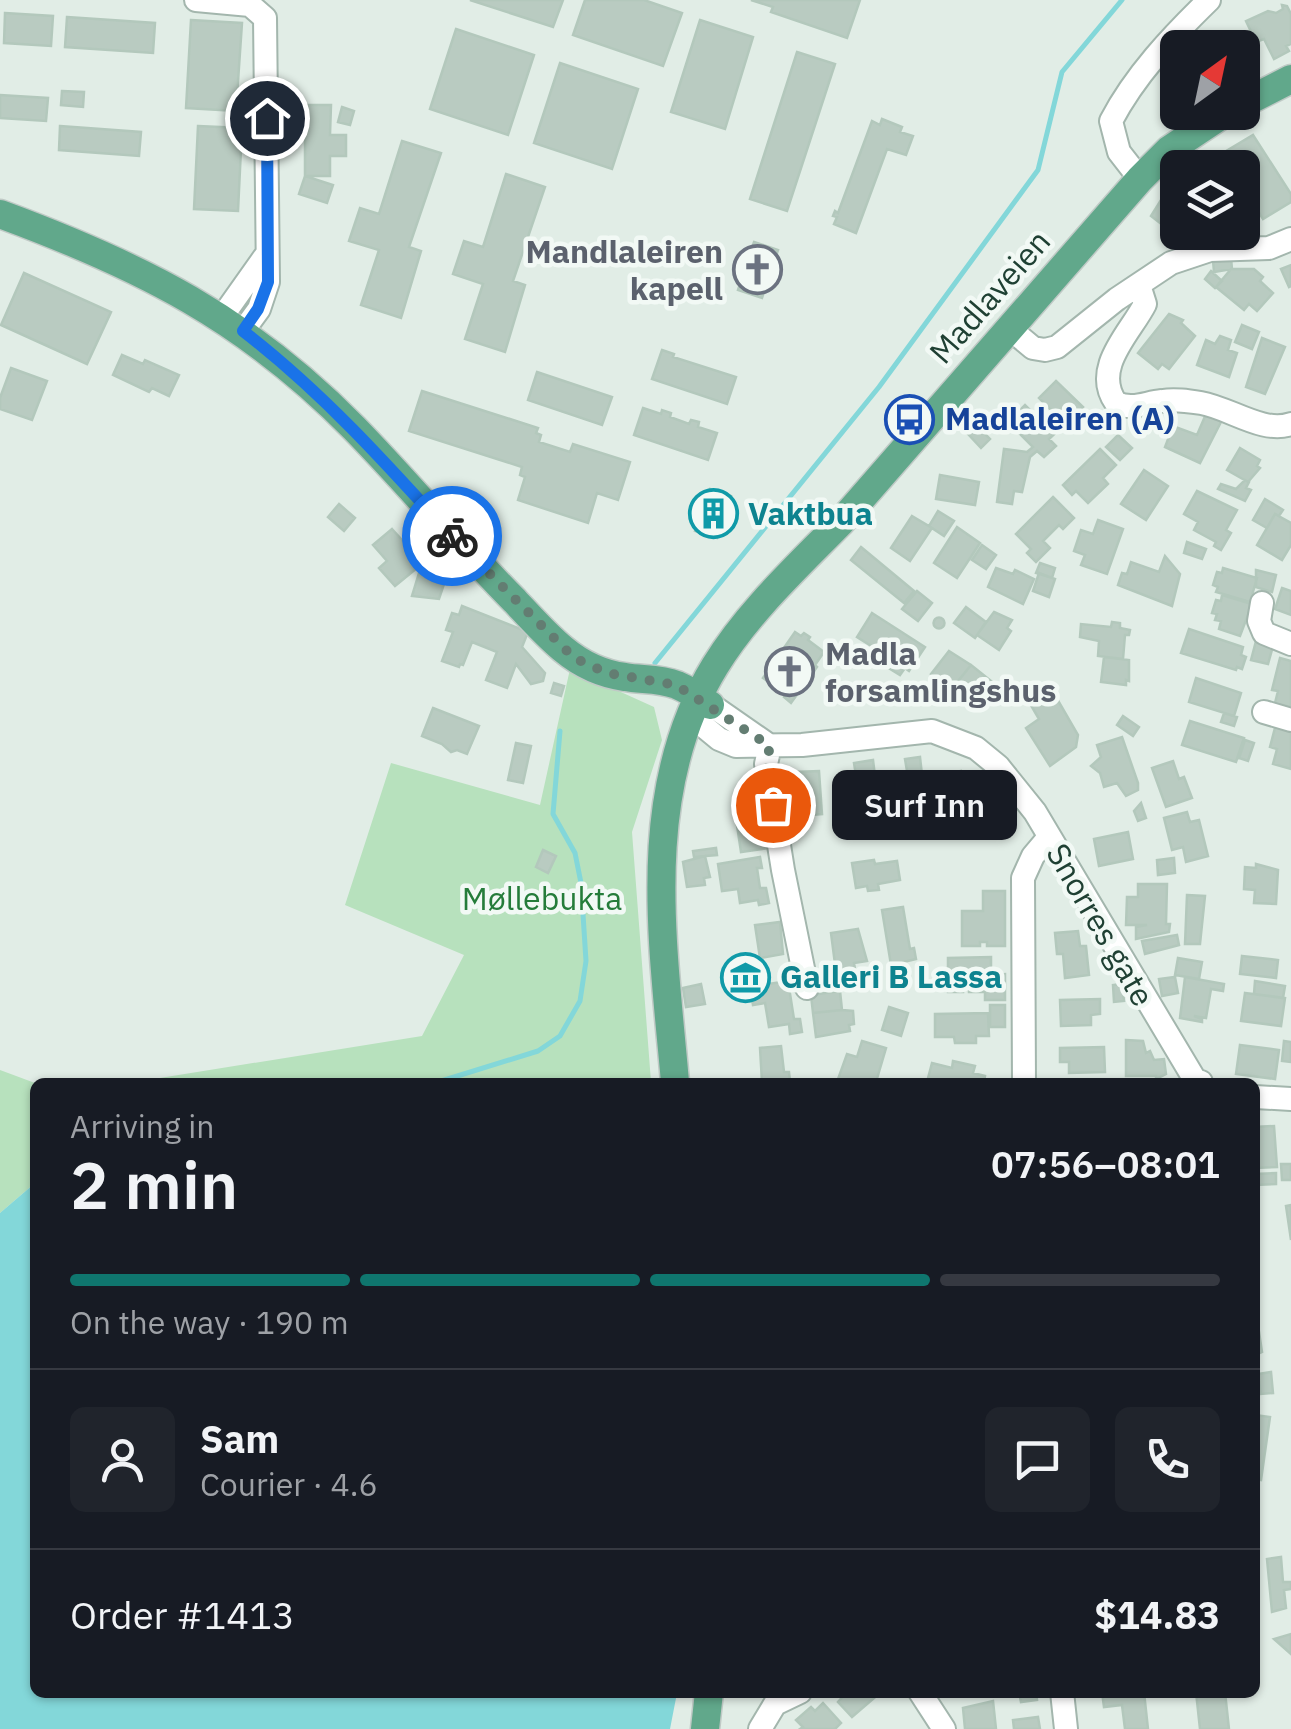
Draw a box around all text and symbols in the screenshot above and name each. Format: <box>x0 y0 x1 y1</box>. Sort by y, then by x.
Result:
north arrow <box>1160 30 1260 130</box>
map controls <box>1160 30 1260 250</box>
pin <box>225 76 310 161</box>
icon: home <box>240 91 295 146</box>
button: layers <box>1160 150 1260 250</box>
street label: Madlaveien <box>920 221 1059 372</box>
place label: Mandlaleiren kapell <box>525 230 723 309</box>
church icon: Mandlaleiren kapell <box>732 244 784 296</box>
bus stop icon: Madlaleiren (A) <box>884 393 936 445</box>
place label: Madlaleiren (A) <box>945 397 1175 439</box>
courier <box>402 486 502 586</box>
building icon: Vaktbua <box>687 488 739 540</box>
place label: Vaktbua <box>748 492 873 534</box>
icon: bike <box>425 509 480 564</box>
place label: Madla forsamlingshus <box>825 632 1056 711</box>
church icon: Madla forsamlingshus <box>764 646 816 698</box>
pin <box>731 763 816 848</box>
callout: Surf Inn <box>833 770 1018 840</box>
icon: bag <box>746 778 801 833</box>
text: Surf Inn <box>864 784 985 826</box>
street label: Snorres gate <box>1037 836 1164 1013</box>
park label: Møllebukta <box>462 877 622 919</box>
museum icon: Galleri B Lassa <box>719 951 771 1003</box>
place label: Galleri B Lassa <box>780 955 1002 997</box>
text: Arriving in <box>70 1105 215 1147</box>
text: 07:56–08:01 <box>991 1139 1220 1188</box>
text: 2 min <box>70 1142 238 1227</box>
text: On the way · 190 m <box>70 1301 349 1343</box>
button: person <box>70 1407 175 1512</box>
button: chat <box>985 1407 1090 1512</box>
button: phone <box>1115 1407 1220 1512</box>
text: Sam <box>200 1414 279 1463</box>
text: Courier · 4.6 <box>200 1463 378 1505</box>
text: Order #1413 <box>70 1590 295 1639</box>
text: $14.83 <box>1094 1590 1220 1639</box>

